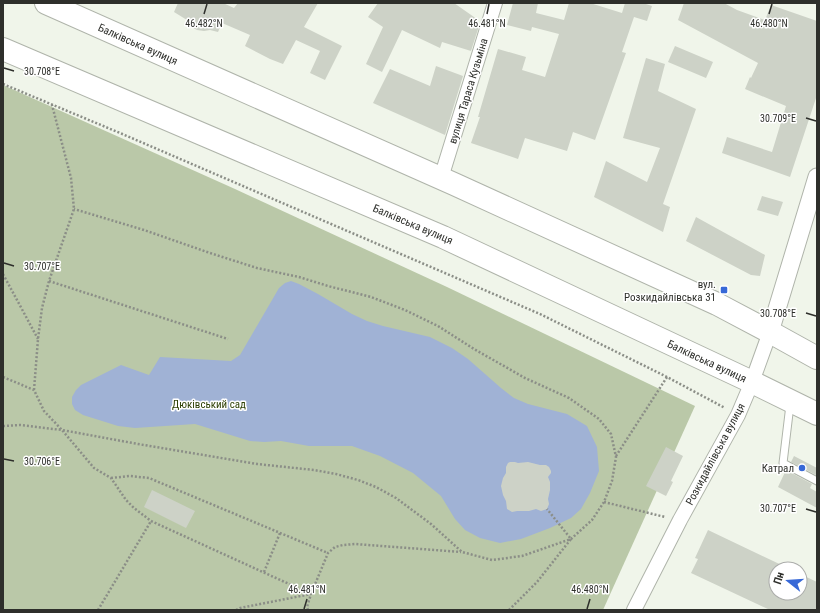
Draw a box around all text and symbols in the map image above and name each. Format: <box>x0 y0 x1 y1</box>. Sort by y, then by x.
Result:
text: 46.482°N <box>185 18 223 29</box>
text: 46.481°N <box>468 18 506 29</box>
text: 46.480°N <box>750 18 788 29</box>
street label: Балківська вулиця <box>96 21 180 68</box>
street label: вулиця Тараса Кузьміна <box>446 37 491 145</box>
text: 30.708°E <box>24 66 60 77</box>
text: 30.709°E <box>760 113 796 124</box>
street label: Балківська вулиця <box>371 202 455 247</box>
text: 30.707°E <box>24 261 60 272</box>
place label: вул. Розкидайлiвська 31 <box>624 278 716 304</box>
marker: вул. Розкидайлiвська 31 <box>719 285 729 295</box>
text: 30.708°E <box>760 308 796 319</box>
street label: Балківська вулиця <box>665 337 748 385</box>
park label: Дюківський сад <box>172 398 246 411</box>
street label: Розкидайлівська вулиця <box>683 401 748 507</box>
text: 30.706°E <box>24 456 60 467</box>
place label: Катрал <box>762 462 794 475</box>
marker: Катрал <box>797 463 807 473</box>
text: 30.707°E <box>760 503 796 514</box>
north arrow <box>768 561 808 601</box>
text: Пн <box>771 570 787 586</box>
text: 46.481°N <box>288 584 326 595</box>
text: 46.480°N <box>571 584 609 595</box>

